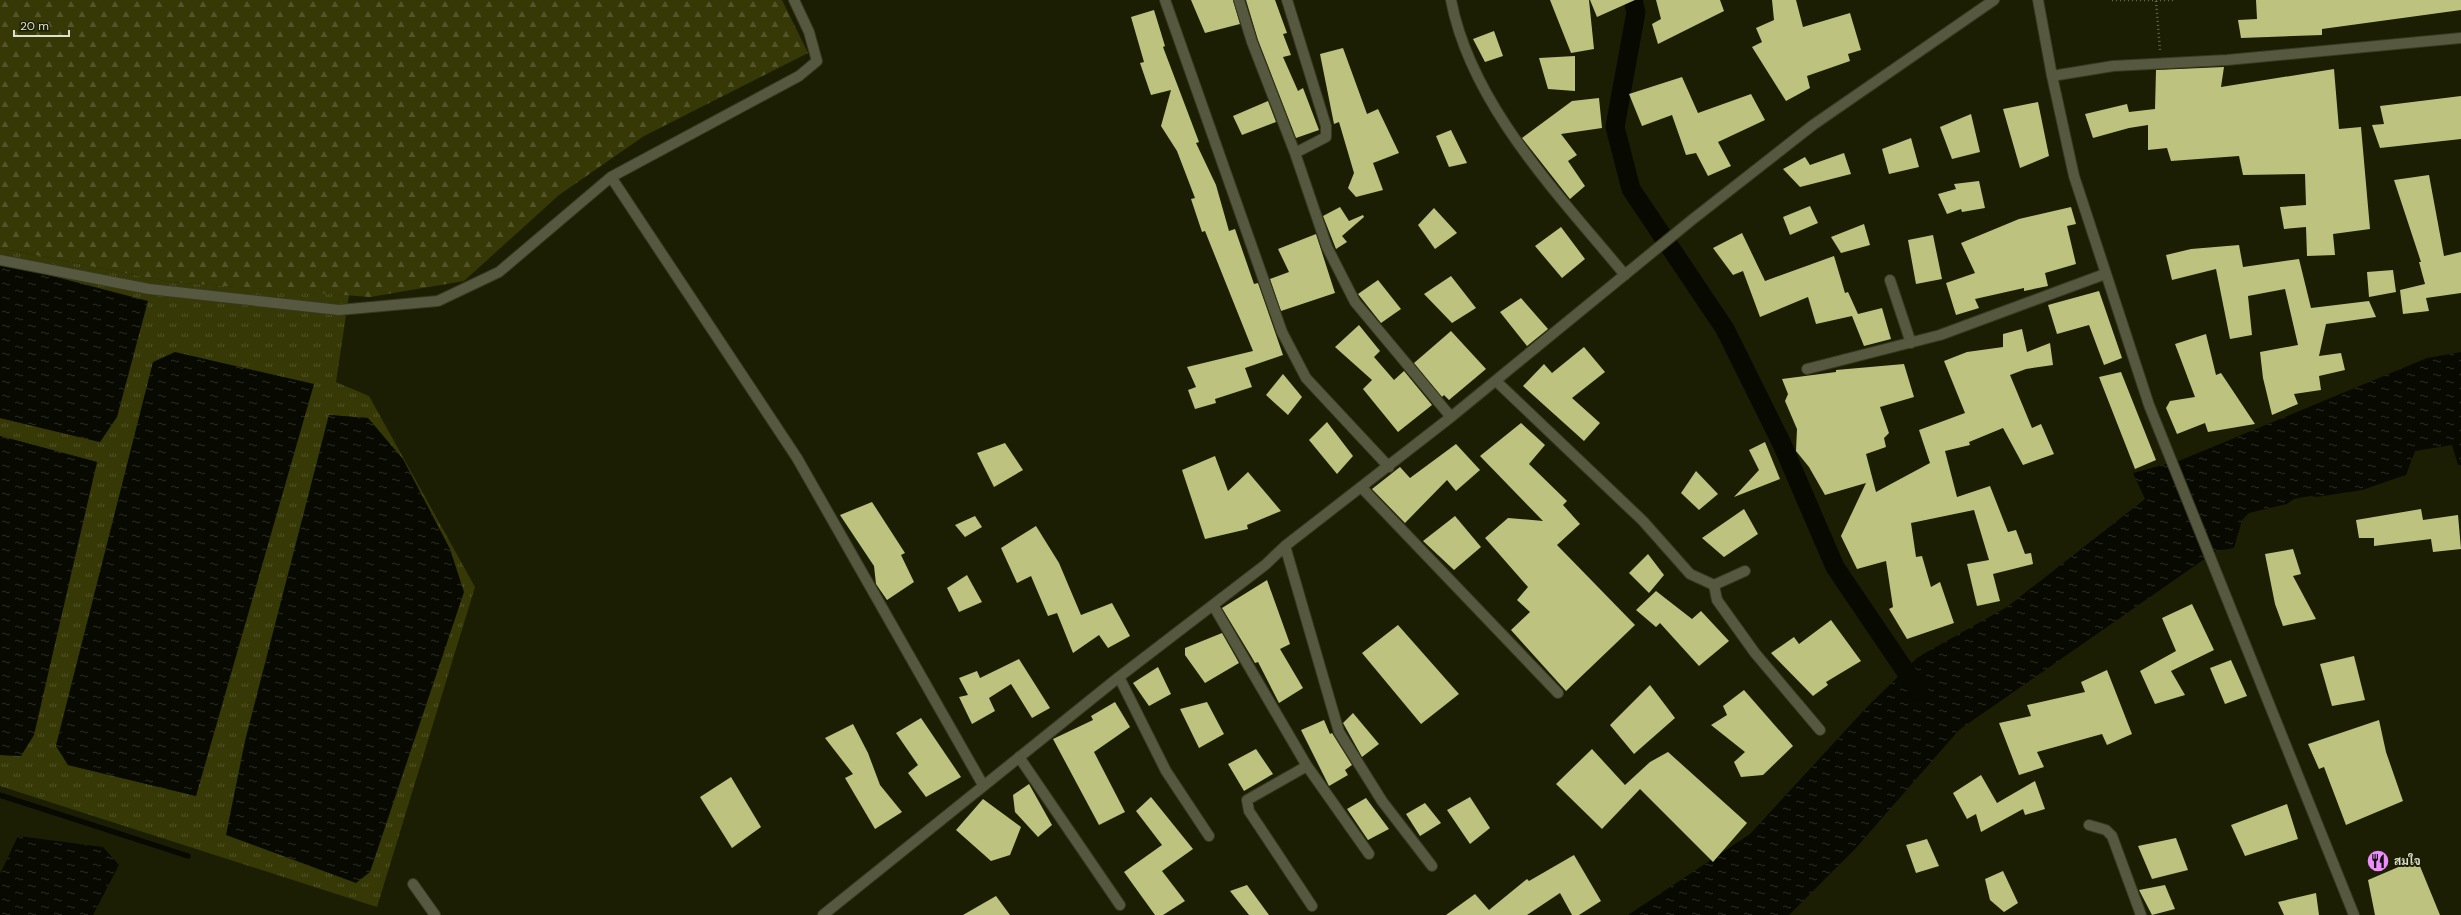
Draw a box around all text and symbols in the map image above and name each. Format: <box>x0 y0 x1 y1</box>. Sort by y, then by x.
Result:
scale bar <box>14 12 69 38</box>
text: 20 m <box>20 18 49 34</box>
restaurant icon: สมใจ <box>2365 848 2391 874</box>
place label: สมใจ <box>2394 853 2421 869</box>

